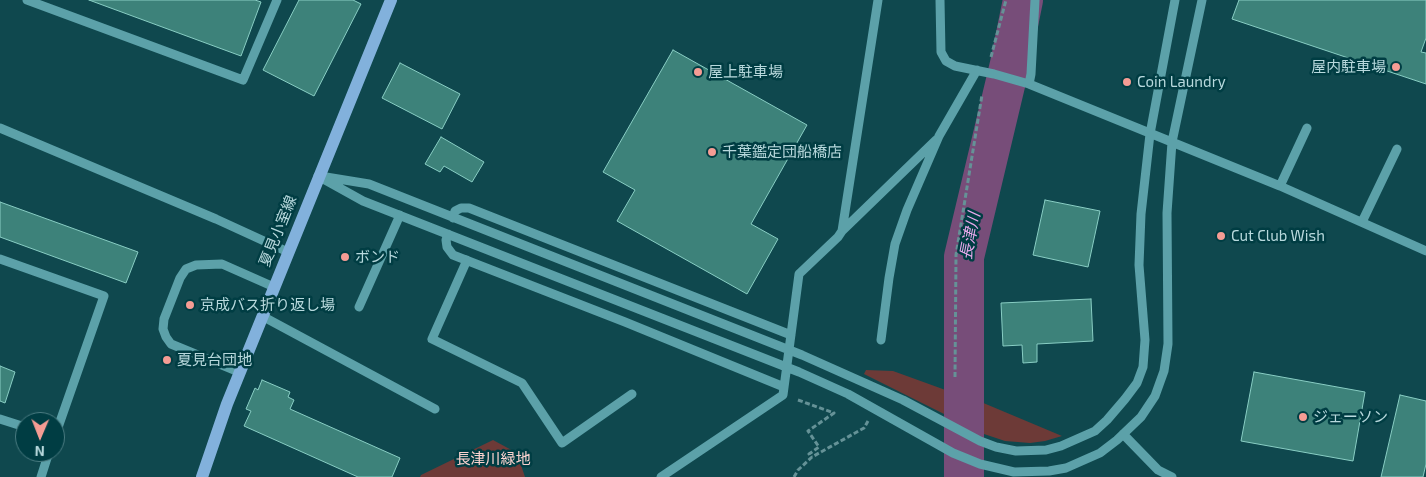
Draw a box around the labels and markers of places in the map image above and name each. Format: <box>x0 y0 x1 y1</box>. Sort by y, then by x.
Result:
place label: 屋内駐車場 <box>1311 58 1386 76</box>
marker: 屋内駐車場 <box>1390 61 1402 73</box>
place label: 屋上駐車場 <box>708 63 783 81</box>
marker: 屋上駐車場 <box>692 66 704 78</box>
place label: Coin Laundry <box>1137 73 1226 91</box>
marker: Coin Laundry <box>1121 76 1133 88</box>
place label: 千葉鑑定団船橋店 <box>722 143 842 161</box>
marker: 千葉鑑定団船橋店 <box>706 146 718 158</box>
place label: Cut Club Wish <box>1231 227 1325 245</box>
marker: Cut Club Wish <box>1215 230 1227 242</box>
place label: ボンド <box>355 248 400 266</box>
marker: ボンド <box>339 251 351 263</box>
place label: 京成バス折り返し場 <box>200 296 335 314</box>
marker: 京成バス折り返し場 <box>184 299 196 311</box>
place label: 夏見台団地 <box>177 351 252 369</box>
marker: 夏見台団地 <box>161 354 173 366</box>
place label: ジェーソン <box>1313 408 1388 426</box>
marker: ジェーソン <box>1297 411 1309 423</box>

